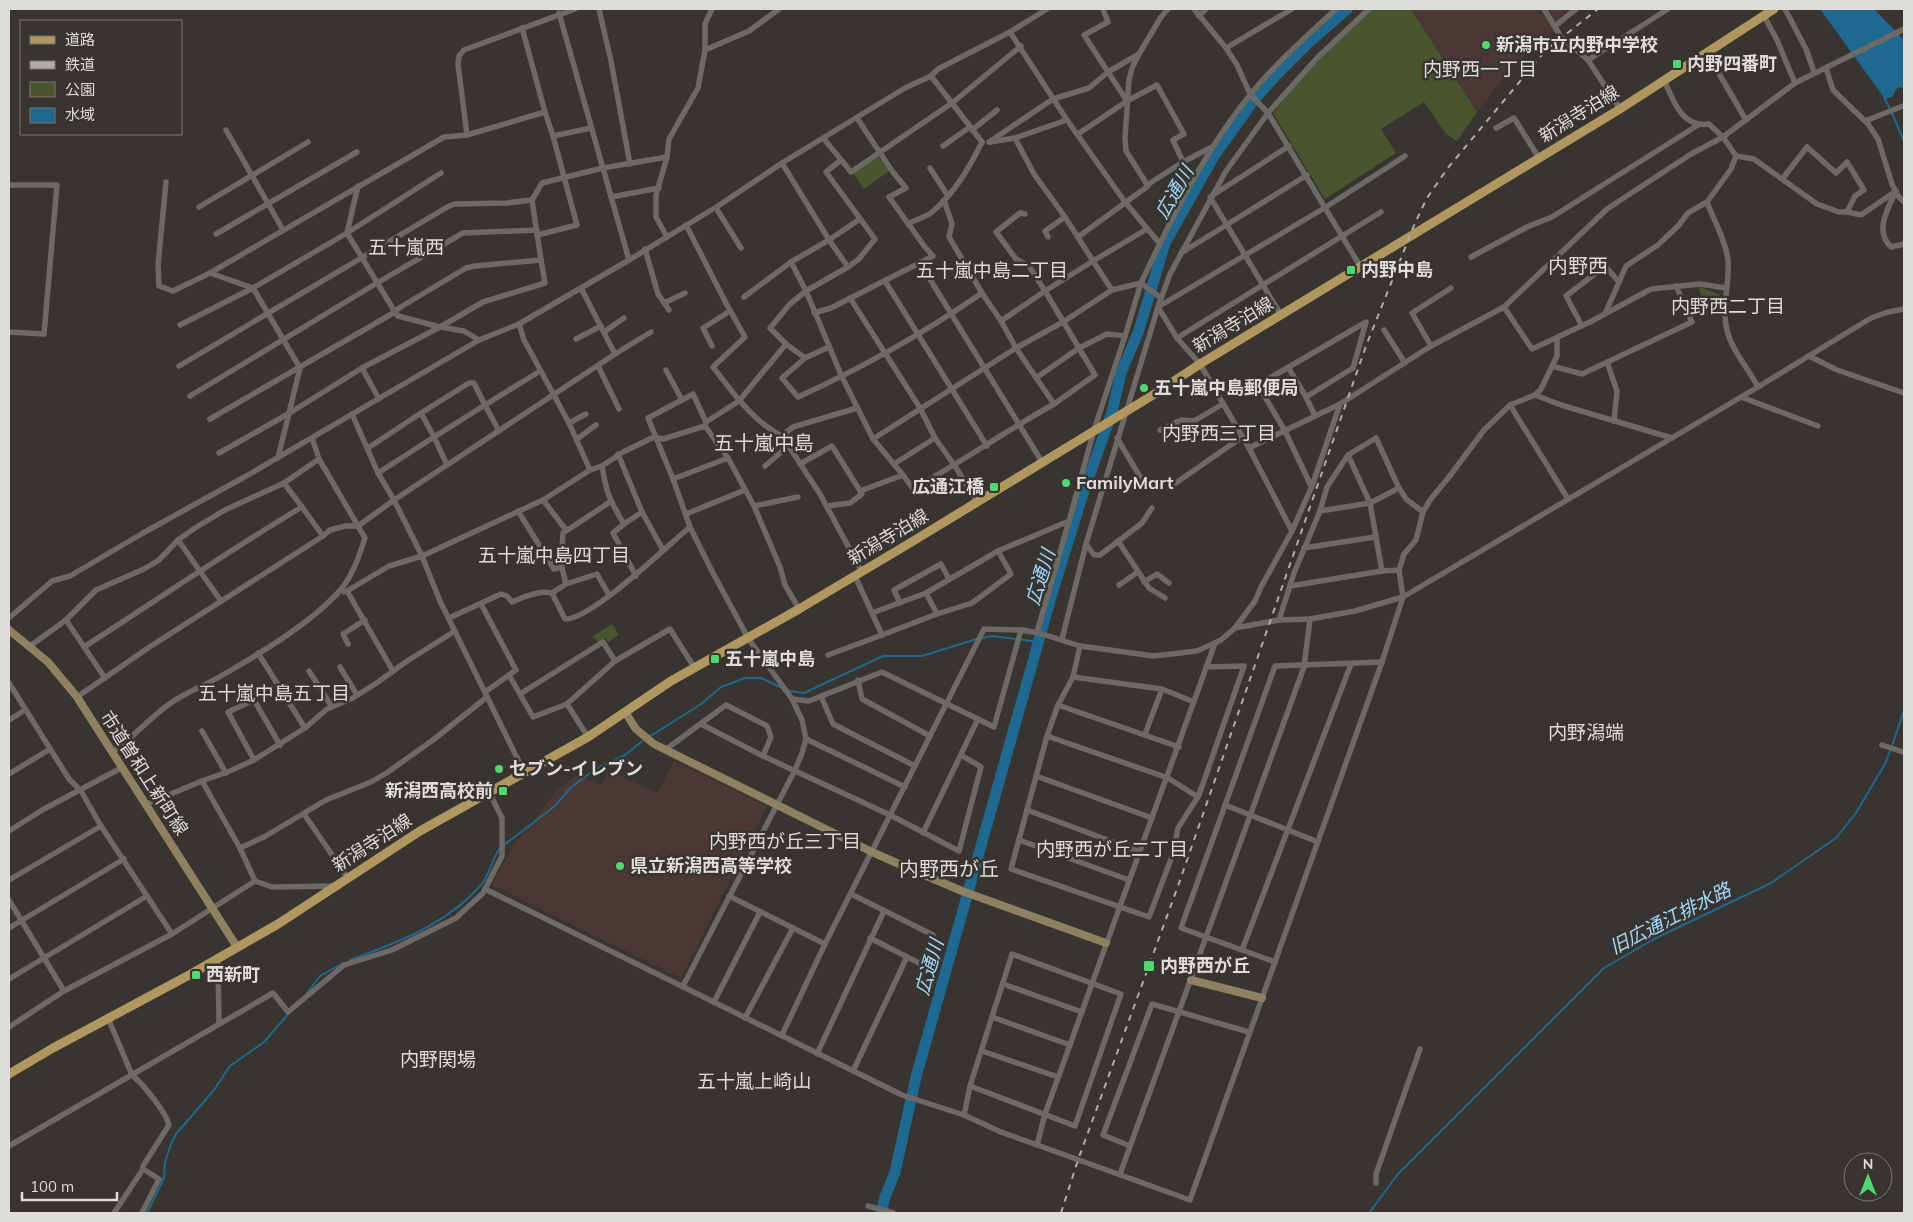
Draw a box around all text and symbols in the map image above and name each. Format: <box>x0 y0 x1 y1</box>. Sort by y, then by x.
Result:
legend <box>20 20 182 135</box>
text: 道路 <box>65 30 95 49</box>
place label: 新潟市立内野中学校 <box>1496 33 1658 56</box>
marker: 新潟市立内野中学校 <box>1480 39 1492 51</box>
place label: 内野四番町 <box>1687 52 1777 75</box>
text: 鉄道 <box>65 55 95 74</box>
district label: 内野西一丁目 <box>1423 57 1537 81</box>
marker: 内野四番町 <box>1671 58 1683 70</box>
text: 公園 <box>65 80 95 99</box>
street label: 新潟寺泊線 <box>1534 80 1623 147</box>
text: 水域 <box>65 105 95 124</box>
water label: 広通川 <box>1149 160 1200 223</box>
district label: 五十嵐西 <box>368 235 444 259</box>
district label: 内野西 <box>1548 253 1608 278</box>
district label: 五十嵐中島二丁目 <box>916 258 1068 282</box>
place label: 内野中島 <box>1361 258 1433 281</box>
marker: 内野中島 <box>1345 264 1357 276</box>
street label: 新潟寺泊線 <box>1188 292 1277 358</box>
district label: 内野西二丁目 <box>1671 294 1785 318</box>
place label: 五十嵐中島郵便局 <box>1154 376 1298 399</box>
marker: 五十嵐中島郵便局 <box>1138 382 1150 394</box>
district label: 内野西三丁目 <box>1162 421 1276 445</box>
district label: 五十嵐中島 <box>714 430 814 455</box>
place label: FamilyMart <box>1076 471 1174 494</box>
place label: 広通江橋 <box>912 475 984 498</box>
marker: FamilyMart <box>1060 477 1072 489</box>
marker: 広通江橋 <box>988 481 1000 493</box>
street label: 新潟寺泊線 <box>843 504 932 570</box>
district label: 五十嵐中島四丁目 <box>478 543 630 567</box>
water label: 広通川 <box>1020 544 1060 608</box>
place label: 五十嵐中島 <box>725 647 815 670</box>
marker: 五十嵐中島 <box>709 653 721 665</box>
district label: 五十嵐中島五丁目 <box>198 681 350 705</box>
street label: 市道曽和上新町線 <box>96 706 193 839</box>
district label: 内野潟端 <box>1548 720 1624 744</box>
place label: セブン-イレブン <box>509 757 643 780</box>
marker: セブン-イレブン <box>493 763 505 775</box>
place label: 新潟西高校前 <box>385 779 493 802</box>
marker: 新潟西高校前 <box>497 785 509 797</box>
street label: 新潟寺泊線 <box>328 808 416 877</box>
district label: 内野西が丘三丁目 <box>709 829 861 853</box>
district label: 内野西が丘二丁目 <box>1036 837 1188 861</box>
place label: 県立新潟西高等学校 <box>630 854 792 877</box>
district label: 内野西が丘 <box>899 856 999 881</box>
marker: 県立新潟西高等学校 <box>614 860 626 872</box>
water label: 旧広通江排水路 <box>1605 876 1736 959</box>
water label: 広通川 <box>910 934 949 998</box>
place label: 内野西が丘 <box>1160 954 1250 977</box>
marker: 内野西が丘 <box>1142 959 1156 973</box>
place label: 西新町 <box>206 963 260 986</box>
marker: 西新町 <box>190 969 202 981</box>
district label: 内野関場 <box>400 1047 476 1071</box>
district label: 五十嵐上崎山 <box>697 1069 811 1093</box>
north arrow <box>1843 1152 1893 1202</box>
text: N <box>1863 1155 1873 1173</box>
scale bar <box>22 1170 118 1202</box>
text: 100 m <box>30 1177 74 1196</box>

